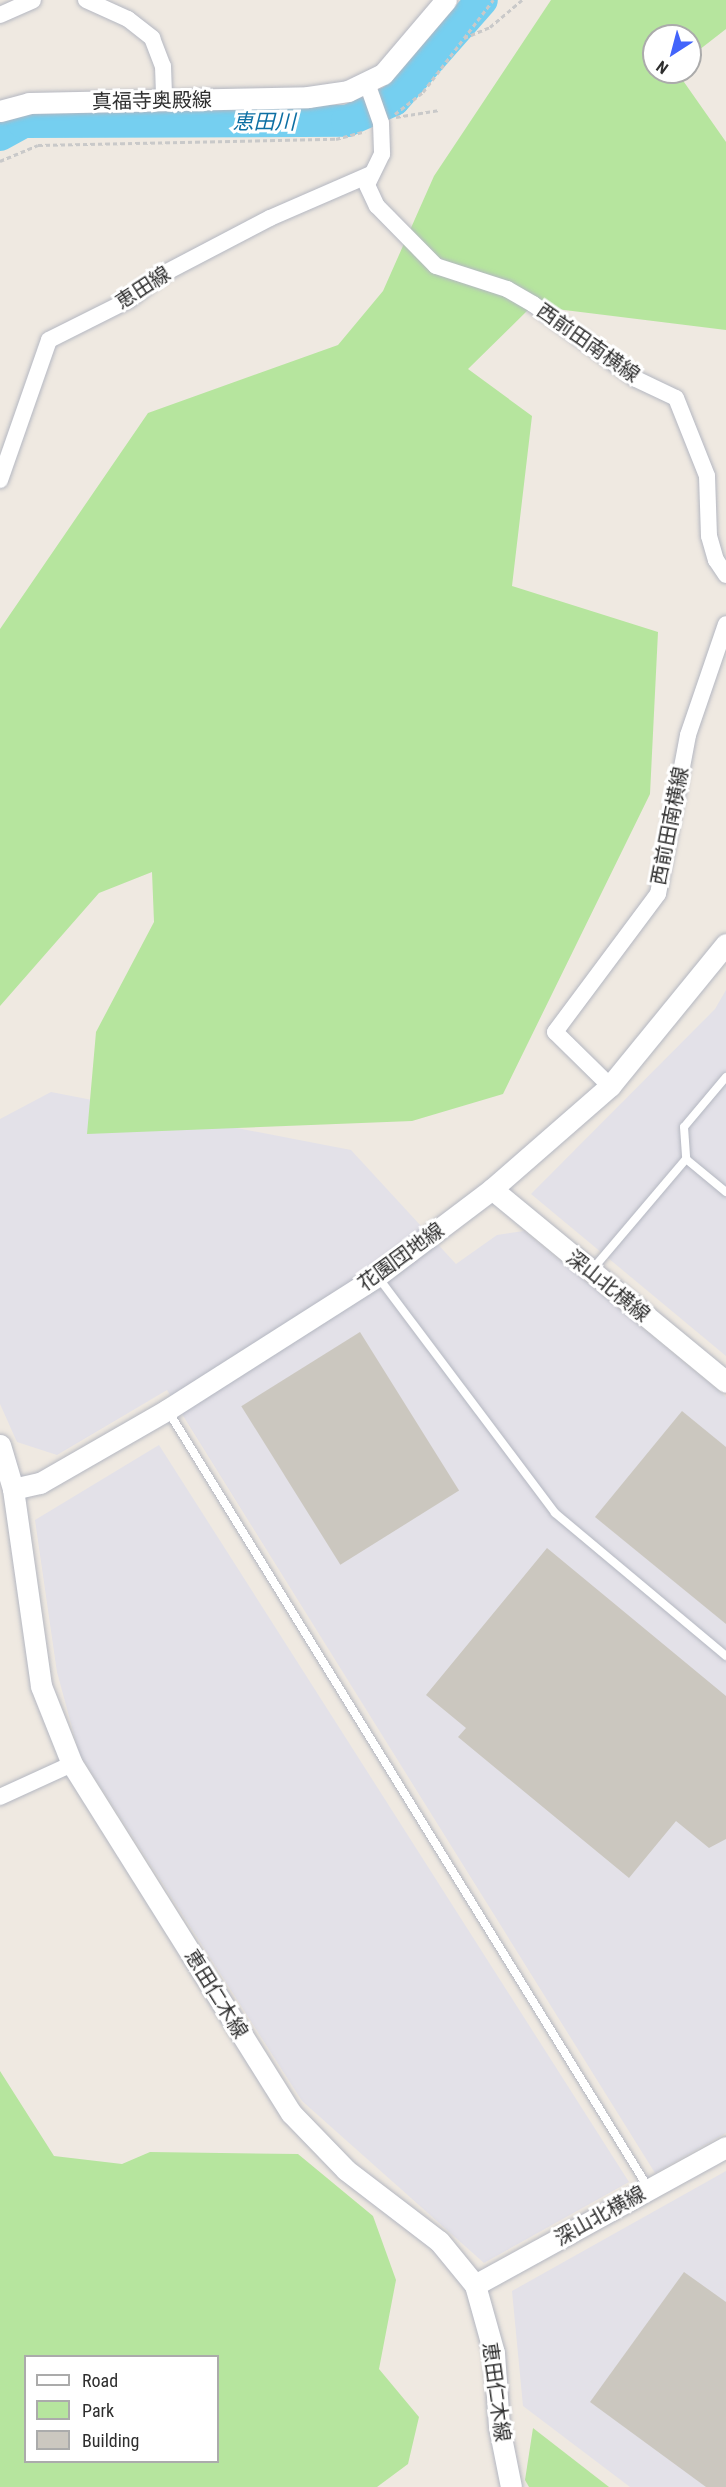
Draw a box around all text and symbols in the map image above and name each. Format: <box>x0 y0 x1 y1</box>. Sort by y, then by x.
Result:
north arrow <box>642 24 702 84</box>
text: N <box>653 57 672 78</box>
street label: 真福寺奥殿線 <box>92 88 212 114</box>
water label: 恵田川 <box>233 109 295 135</box>
street label: 恵田線 <box>111 262 175 314</box>
street label: 西前田南横線 <box>532 299 644 387</box>
street label: 西前田南横線 <box>647 765 693 887</box>
street label: 花園団地線 <box>353 1218 449 1296</box>
street label: 深山北横線 <box>562 1245 654 1327</box>
street label: 恵田仁木線 <box>179 1945 253 2043</box>
street label: 深山北横線 <box>550 2181 650 2251</box>
street label: 恵田仁木線 <box>477 2341 515 2443</box>
legend <box>24 2355 219 2463</box>
text: Road <box>82 2370 118 2391</box>
text: Park <box>82 2400 114 2421</box>
text: Building <box>82 2430 139 2451</box>

